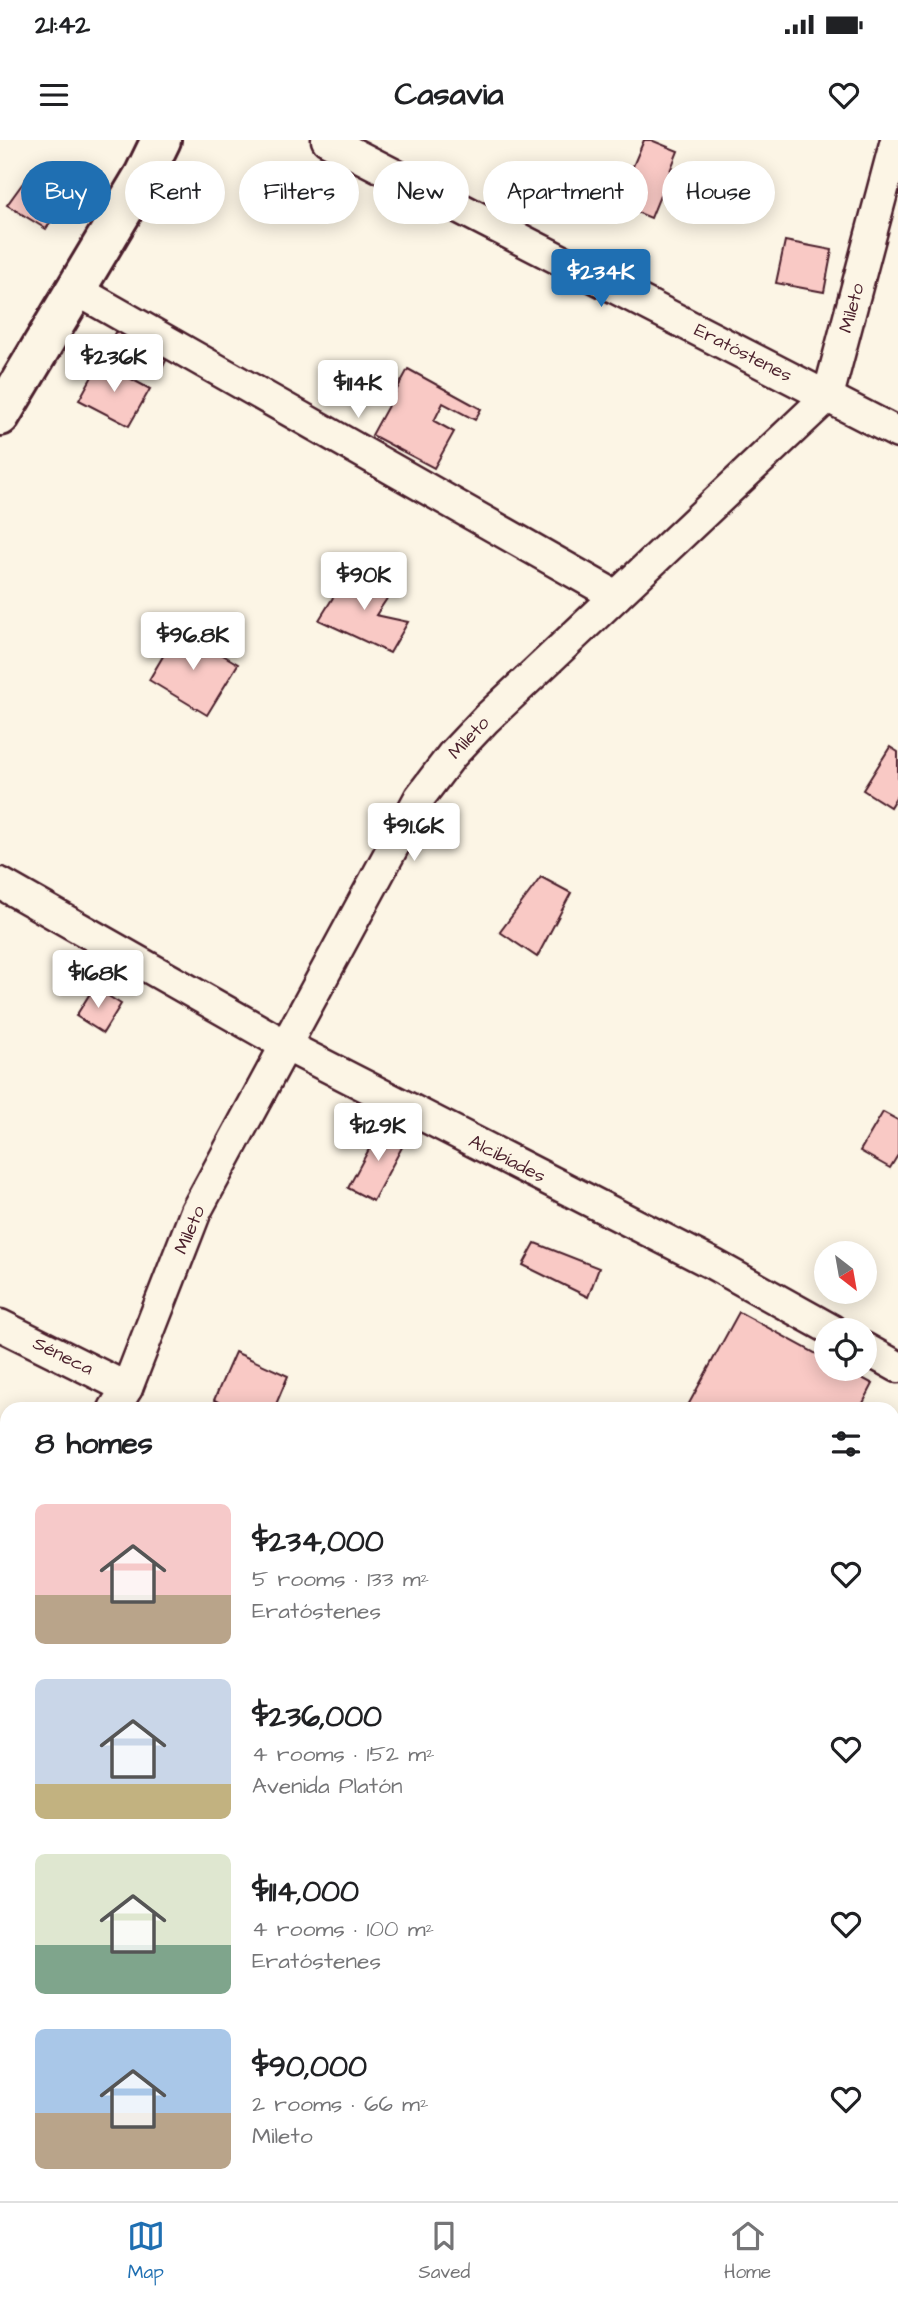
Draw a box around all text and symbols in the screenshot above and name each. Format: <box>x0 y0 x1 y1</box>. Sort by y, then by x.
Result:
text: 21:42 <box>35 7 90 43</box>
text: Casavia <box>395 72 504 117</box>
icon: menu <box>35 76 73 114</box>
icon: heart <box>825 76 863 114</box>
chip: Buy <box>21 161 111 224</box>
chip: Rent <box>125 161 225 224</box>
chip: Filters <box>239 161 359 224</box>
chip: New <box>373 161 469 224</box>
chip: Apartment <box>483 161 648 224</box>
chip: House <box>662 161 775 224</box>
pin: $234K <box>552 250 650 309</box>
text: $234K <box>567 256 635 288</box>
street label: Mileto <box>832 280 872 336</box>
street label: Eratóstenes <box>689 317 797 389</box>
pin: $236K <box>65 334 163 394</box>
text: $236K <box>81 341 147 373</box>
pin: $114K <box>309 360 407 420</box>
text: $114K <box>334 367 382 399</box>
pin: $90K <box>323 552 405 612</box>
text: $90K <box>337 559 391 591</box>
pin: $96.8K <box>136 612 250 672</box>
text: $96.8K <box>157 619 229 651</box>
street label: Mileto <box>442 710 496 766</box>
pin: $91.6K <box>357 804 471 863</box>
text: $91.6K <box>384 810 444 842</box>
pin: $168K <box>49 950 147 1010</box>
text: $168K <box>68 957 128 989</box>
pin: $129K <box>329 1104 427 1163</box>
text: $129K <box>350 1110 406 1142</box>
street label: Alcibíades <box>464 1128 550 1190</box>
street label: Mileto <box>168 1201 212 1258</box>
north arrow <box>814 1241 877 1304</box>
map controls <box>814 1241 877 1381</box>
button: locate <box>814 1318 877 1381</box>
street label: Séneca <box>28 1330 98 1382</box>
text: 8 homes <box>35 1423 153 1465</box>
icon: filters <box>827 1425 865 1463</box>
text: $234,000 <box>252 1521 384 1563</box>
icon: home <box>91 1532 175 1616</box>
icon: heart <box>827 1555 865 1593</box>
text: 5 rooms · 133 m² <box>252 1563 429 1595</box>
text: Eratóstenes <box>252 1595 381 1627</box>
text: $236,000 <box>252 1696 382 1738</box>
icon: home <box>91 1707 175 1791</box>
icon: heart <box>827 1730 865 1768</box>
text: 4 rooms · 152 m² <box>252 1738 435 1770</box>
text: Avenida Platón <box>252 1770 403 1802</box>
text: $114,000 <box>252 1871 359 1913</box>
icon: home <box>91 1882 175 1966</box>
icon: heart <box>827 1905 865 1943</box>
text: 4 rooms · 100 m² <box>252 1913 434 1945</box>
text: Eratóstenes <box>252 1945 381 1977</box>
text: $90,000 <box>252 2046 367 2088</box>
icon: home <box>91 2057 175 2141</box>
icon: heart <box>827 2080 865 2118</box>
text: 2 rooms · 66 m² <box>252 2088 429 2120</box>
text: Mileto <box>252 2120 313 2152</box>
tab: Map <box>127 2217 165 2286</box>
tab: Saved <box>418 2217 470 2286</box>
tab: Home <box>724 2217 771 2286</box>

